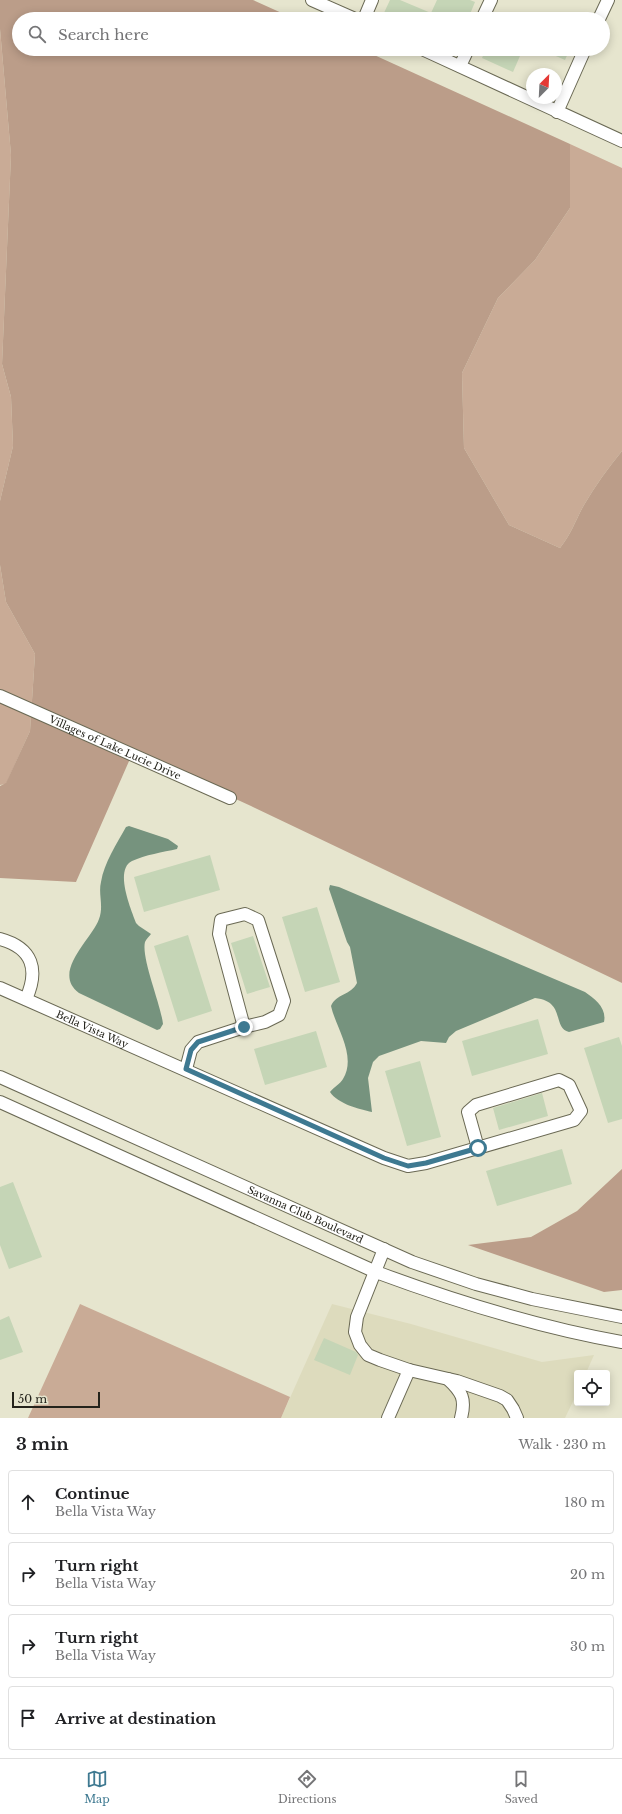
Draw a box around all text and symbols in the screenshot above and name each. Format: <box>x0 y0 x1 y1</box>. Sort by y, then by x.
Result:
search box <box>12 12 610 56</box>
icon: search <box>26 23 48 45</box>
text: Search here <box>58 25 149 44</box>
north arrow <box>526 68 562 104</box>
street label: Villages of Lake Lucie Drive <box>46 712 183 782</box>
street label: Bella Vista Way <box>54 1007 131 1051</box>
route end <box>235 1018 253 1036</box>
route start <box>469 1139 487 1157</box>
street label: Savanna Club Boulevard <box>246 1183 366 1246</box>
map controls <box>574 1370 610 1406</box>
button: locate <box>574 1370 610 1406</box>
scale bar <box>12 1390 100 1409</box>
text: 50 m <box>18 1392 47 1406</box>
text: 3 min <box>16 1434 69 1455</box>
text: Walk · 230 m <box>518 1436 606 1453</box>
text: Continue <box>55 1484 130 1503</box>
icon: ahead <box>17 1491 39 1513</box>
text: 180 m <box>564 1494 605 1511</box>
text: Bella Vista Way <box>55 1503 156 1520</box>
text: Turn right <box>55 1556 138 1575</box>
icon: right <box>17 1563 39 1585</box>
text: 20 m <box>570 1566 605 1583</box>
text: Bella Vista Way <box>55 1575 156 1592</box>
text: Turn right <box>55 1628 138 1647</box>
icon: right <box>17 1635 39 1657</box>
text: 30 m <box>570 1638 605 1655</box>
text: Bella Vista Way <box>55 1647 156 1664</box>
icon: arrive <box>17 1707 39 1729</box>
text: Arrive at destination <box>55 1709 216 1728</box>
tab: Map <box>84 1768 110 1806</box>
tab: Directions <box>278 1768 336 1806</box>
tab: Saved <box>505 1768 538 1806</box>

